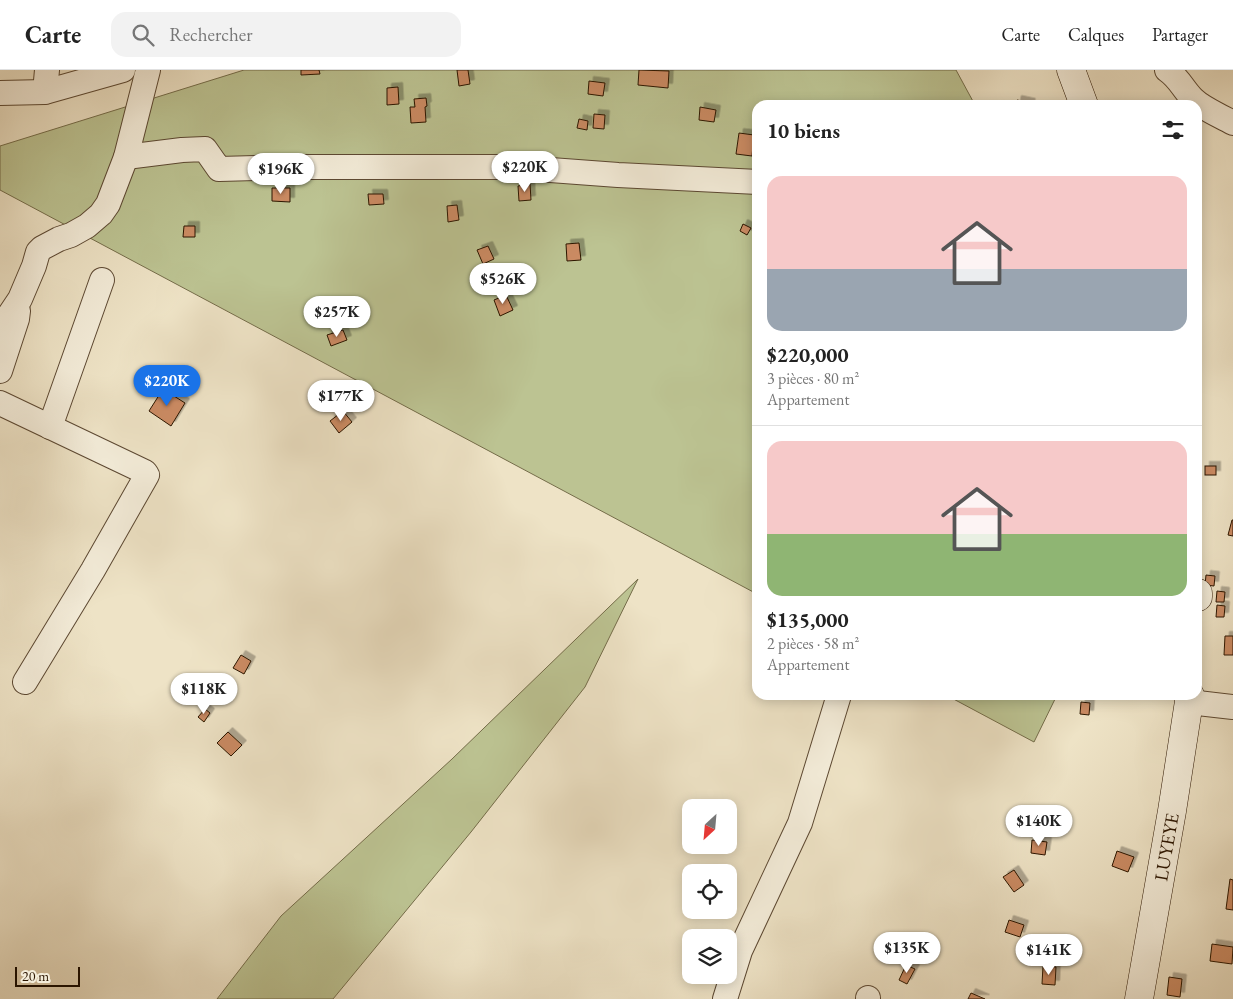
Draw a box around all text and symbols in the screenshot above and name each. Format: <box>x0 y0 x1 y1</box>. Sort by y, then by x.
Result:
search box <box>111 12 461 57</box>
text: Carte <box>25 19 81 50</box>
icon: search <box>129 21 157 49</box>
text: Rechercher <box>169 22 253 47</box>
text: Carte <box>1001 23 1040 46</box>
text: Calques <box>1068 23 1124 46</box>
text: Partager <box>1152 23 1208 46</box>
icon: filters <box>1159 116 1187 144</box>
text: 10 biens <box>767 117 840 144</box>
pin: $220K <box>490 150 560 193</box>
pin: $196K <box>246 152 316 195</box>
text: $220K <box>503 156 547 177</box>
text: $196K <box>259 158 303 179</box>
icon: home <box>932 208 1022 298</box>
pin: $526K <box>468 262 538 305</box>
text: $526K <box>481 268 525 289</box>
pin: $257K <box>302 296 372 338</box>
text: $257K <box>315 301 359 322</box>
text: $220,000 <box>767 341 849 368</box>
pin: $220K <box>132 364 202 407</box>
text: 3 pièces · 80 m² <box>767 368 859 389</box>
text: $220K <box>145 370 189 391</box>
pin: $177K <box>306 380 376 422</box>
text: $177K <box>319 385 363 406</box>
text: Appartement <box>767 389 850 410</box>
icon: home <box>932 474 1022 564</box>
text: $135,000 <box>767 606 849 633</box>
text: 2 pièces · 58 m² <box>767 633 859 654</box>
text: Appartement <box>767 654 850 675</box>
pin: $118K <box>169 672 239 715</box>
text: $118K <box>182 678 226 699</box>
north arrow <box>682 799 738 854</box>
map controls <box>682 799 737 984</box>
pin: $140K <box>1004 804 1074 847</box>
text: $140K <box>1017 810 1061 831</box>
street label: LUYEYE <box>1148 811 1185 883</box>
button: locate <box>682 864 737 919</box>
button: layers <box>682 929 737 984</box>
pin: $135K <box>872 932 942 974</box>
pin: $141K <box>1014 934 1084 976</box>
text: $135K <box>885 937 929 958</box>
text: $141K <box>1027 939 1071 960</box>
scale bar <box>15 964 80 987</box>
text: 20 m <box>22 967 49 985</box>

